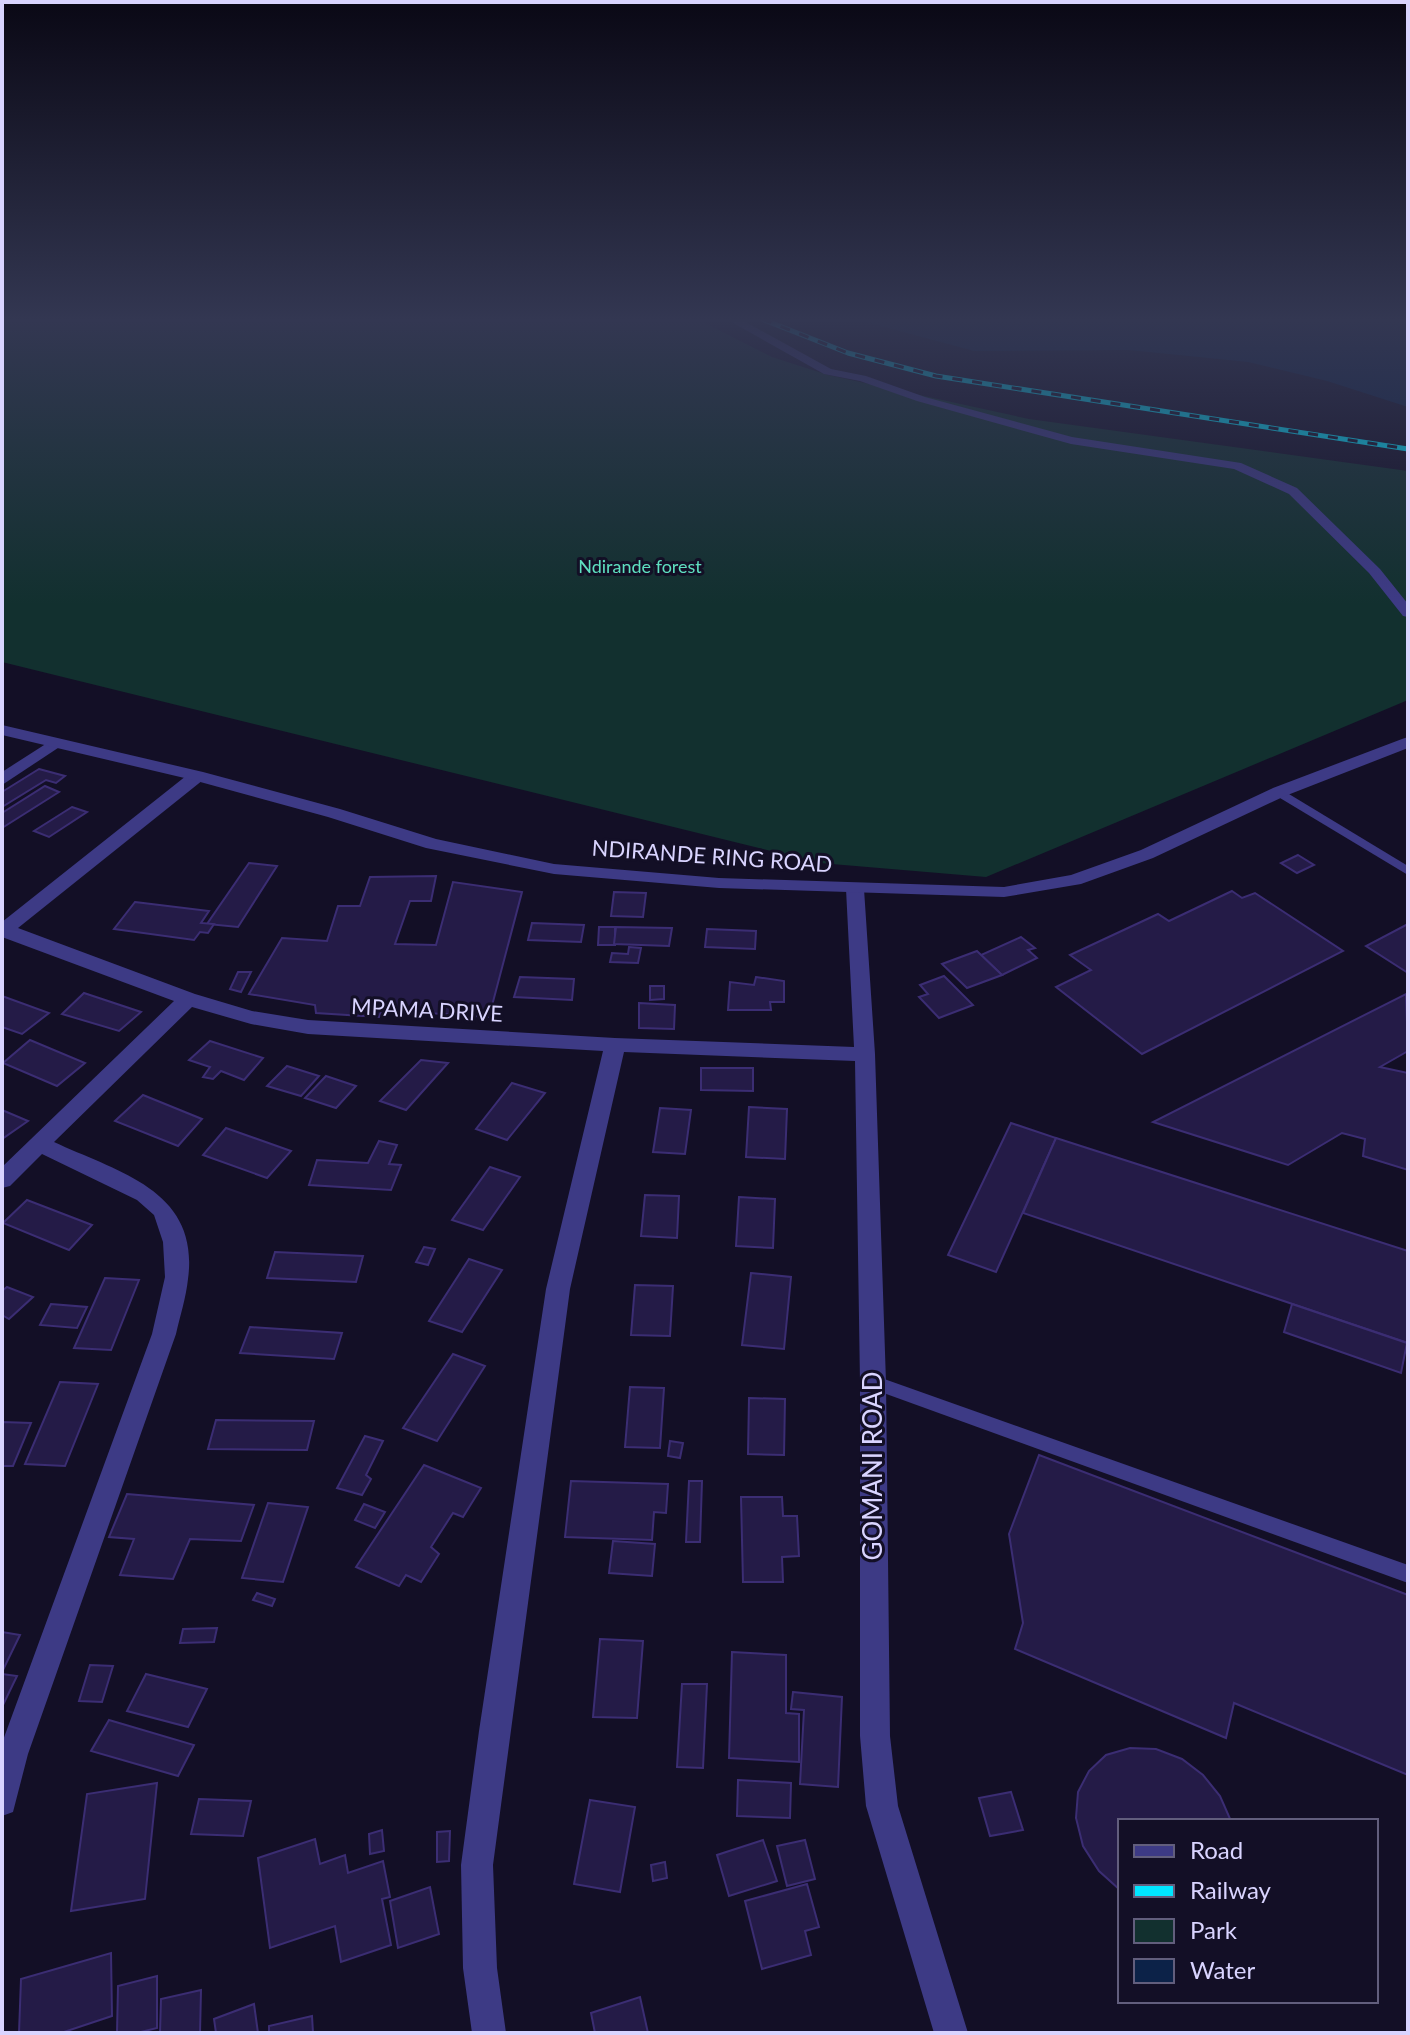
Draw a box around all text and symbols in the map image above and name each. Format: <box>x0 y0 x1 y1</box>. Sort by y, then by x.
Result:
park label: Ndirande forest <box>578 555 702 577</box>
street label: NDIRANDE RING ROAD <box>591 834 833 877</box>
street label: MPAMA DRIVE <box>350 992 504 1027</box>
street label: GOMANI ROAD <box>856 1371 888 1561</box>
legend <box>1118 1819 1378 2003</box>
text: Road <box>1190 1835 1243 1864</box>
text: Railway <box>1190 1875 1272 1904</box>
text: Park <box>1190 1915 1238 1944</box>
text: Water <box>1190 1955 1255 1984</box>

